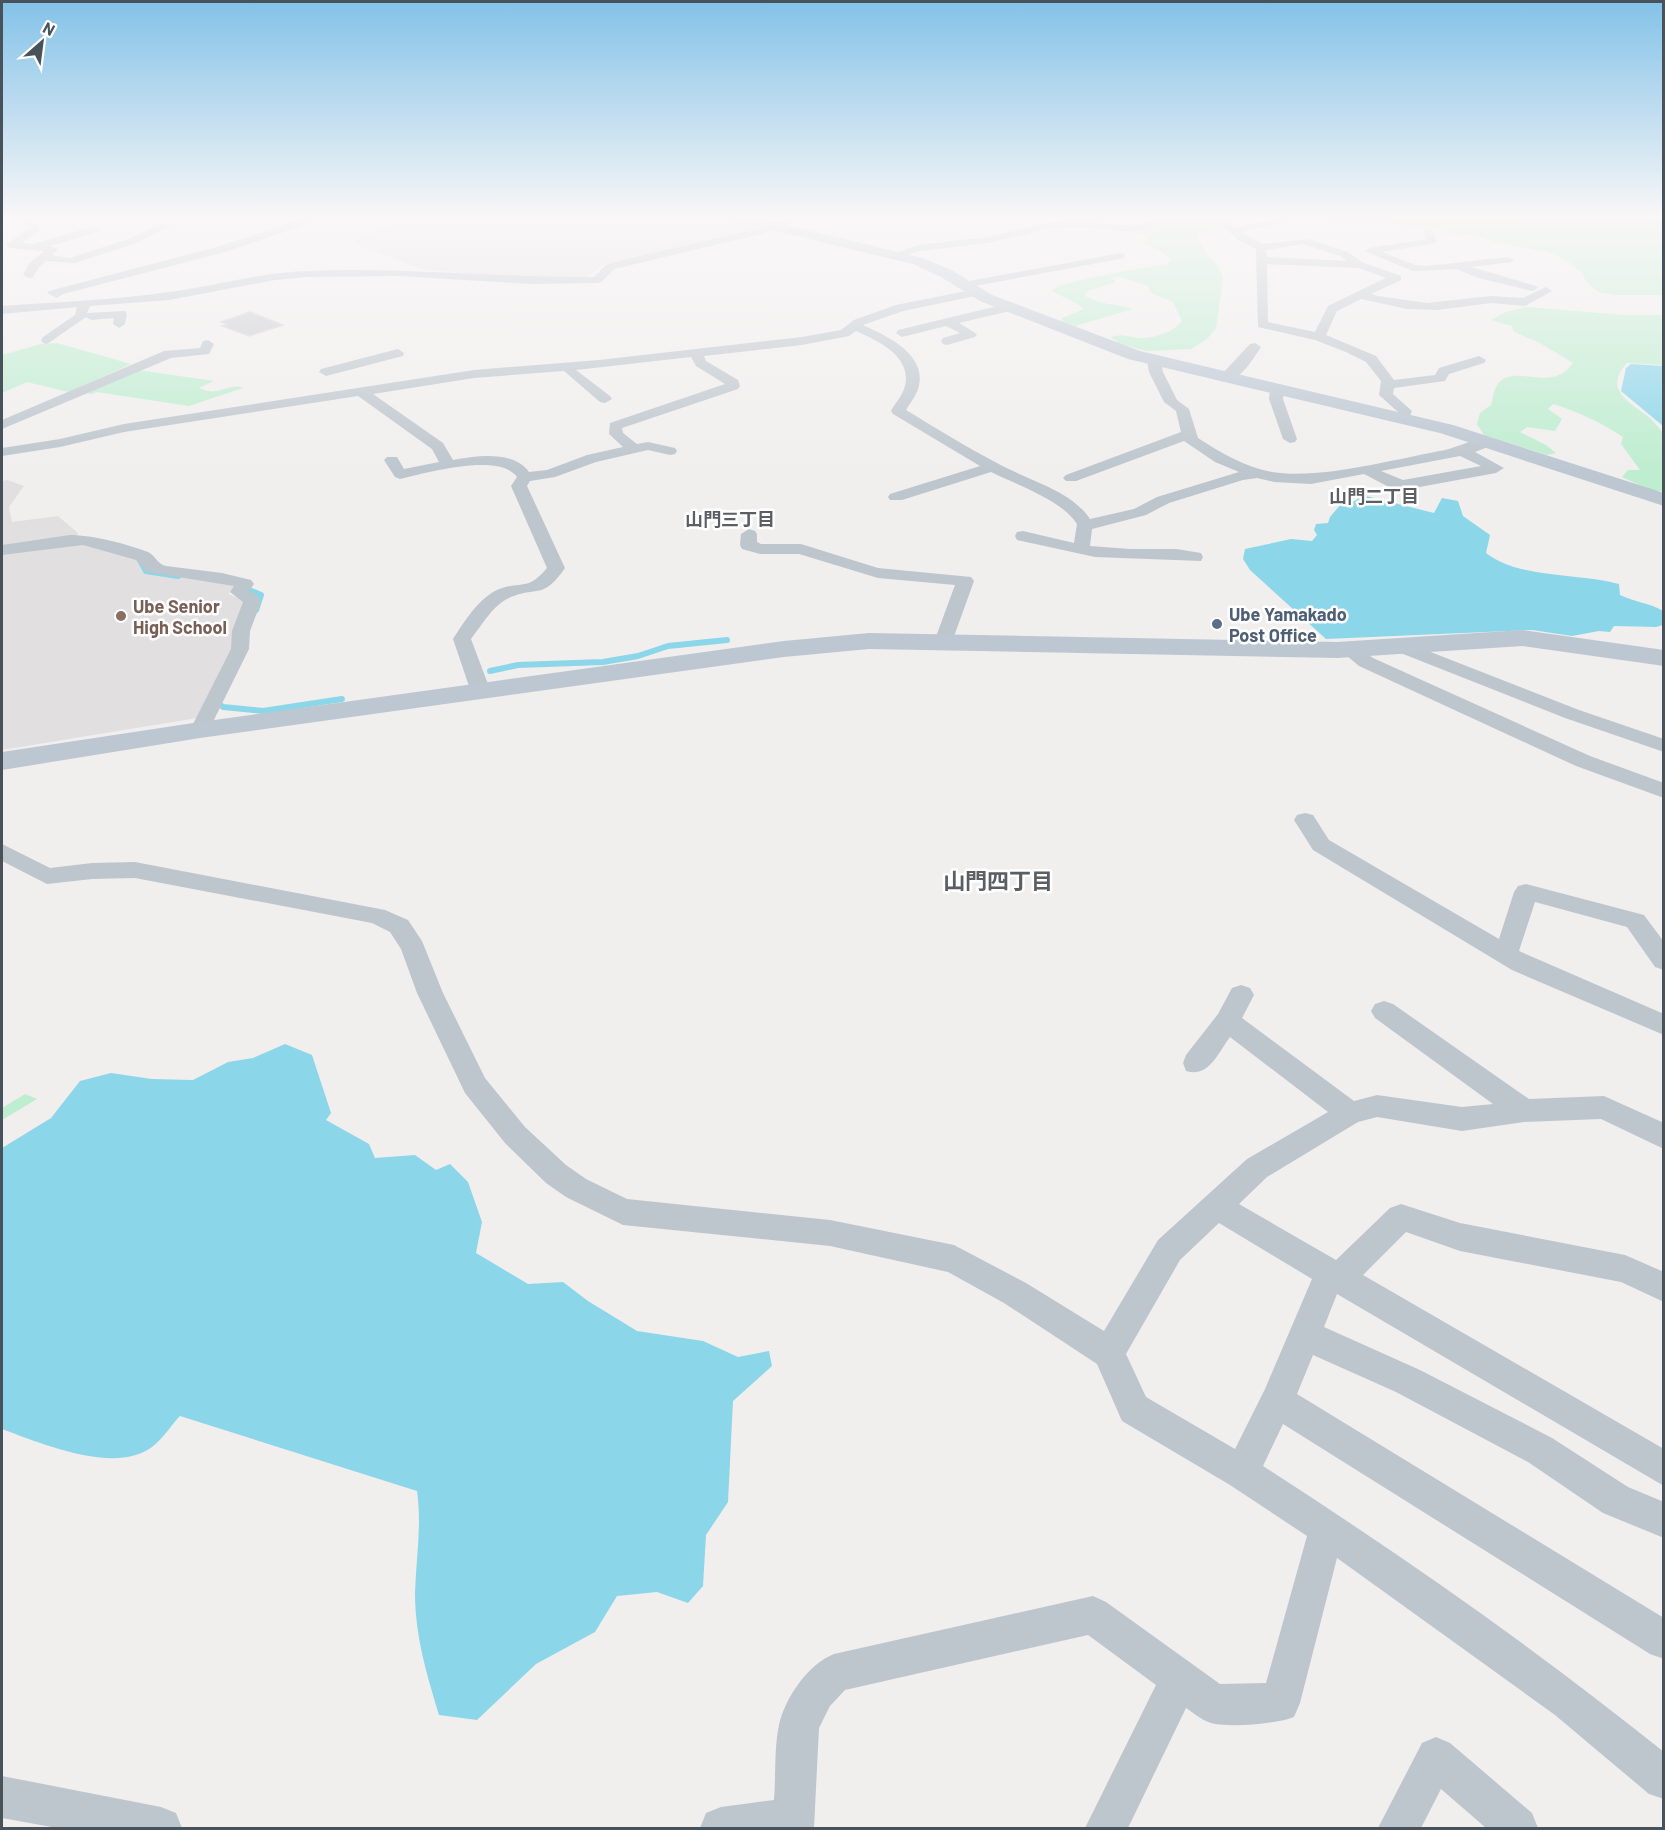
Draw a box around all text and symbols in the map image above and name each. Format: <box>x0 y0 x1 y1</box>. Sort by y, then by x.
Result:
north arrow <box>12 12 72 72</box>
text: N <box>40 17 58 39</box>
district label: 山門二丁目 <box>1329 485 1419 507</box>
district label: 山門三丁目 <box>685 508 775 530</box>
place label: Ube Senior High School <box>133 595 227 638</box>
place label: Ube Yamakado Post Office <box>1229 603 1347 646</box>
marker: Ube Senior High School <box>114 609 128 623</box>
marker: Ube Yamakado Post Office <box>1210 617 1224 631</box>
district label: 山門四丁目 <box>943 867 1053 893</box>

